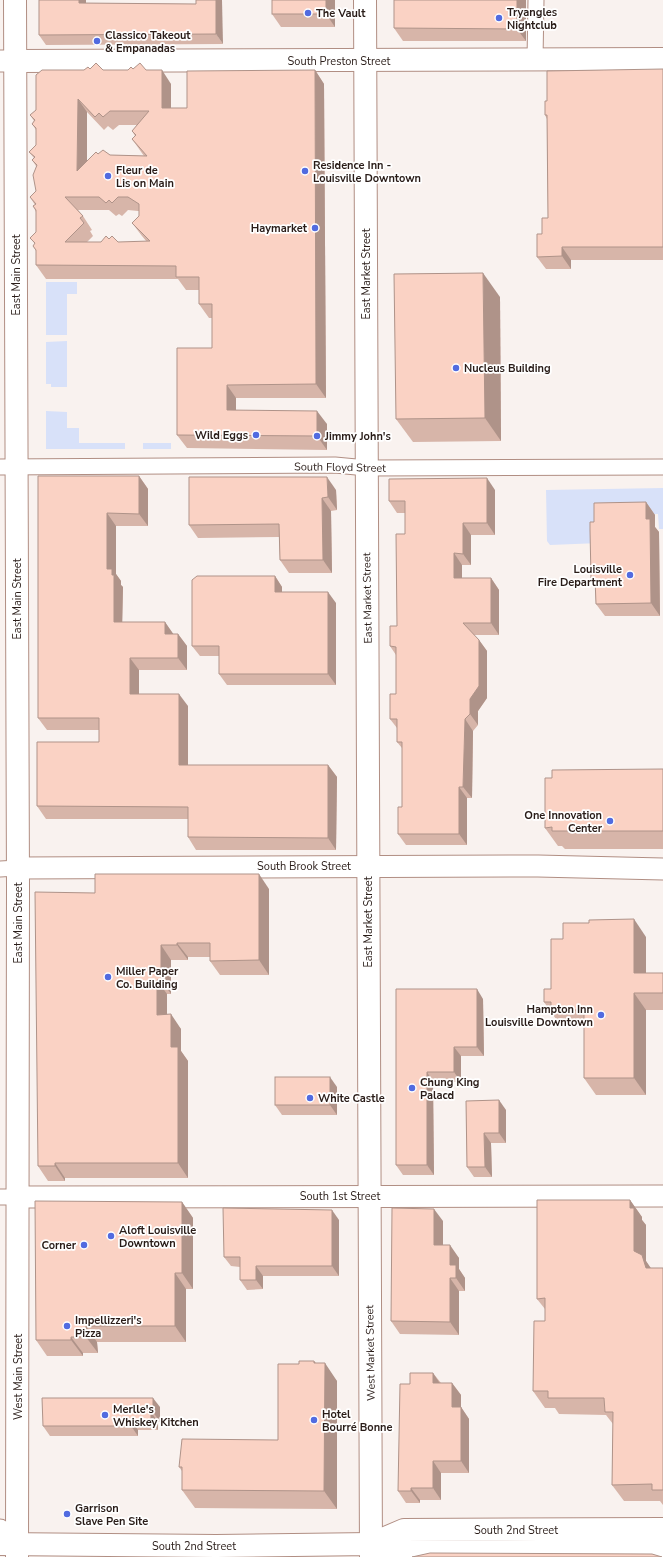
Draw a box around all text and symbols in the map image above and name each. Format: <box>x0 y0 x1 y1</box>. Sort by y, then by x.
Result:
place label: Tryangles Nightclub <box>507 5 557 33</box>
place label: The Vault <box>316 6 366 21</box>
marker: The Vault <box>303 8 313 18</box>
marker: Tryangles Nightclub <box>494 13 504 23</box>
place label: Classico Takeout & Empanadas <box>105 28 191 56</box>
marker: Classico Takeout & Empanadas <box>92 36 102 46</box>
street label: South Preston Street <box>288 54 391 69</box>
place label: Residence Inn - Louisville Downtown <box>313 158 421 186</box>
place label: Fleur de Lis on Main <box>116 163 174 191</box>
marker: Residence Inn - Louisville Downtown <box>300 166 310 176</box>
marker: Fleur de Lis on Main <box>103 171 113 181</box>
place label: Haymarket <box>251 221 308 236</box>
marker: Haymarket <box>310 223 320 233</box>
street label: East Market Street <box>359 228 374 320</box>
street label: East Main Street <box>9 234 24 315</box>
place label: Nucleus Building <box>464 361 551 376</box>
marker: Nucleus Building <box>451 363 461 373</box>
place label: Wild Eggs <box>195 428 248 443</box>
place label: Jimmy John's <box>324 429 391 444</box>
marker: Wild Eggs <box>251 430 261 440</box>
marker: Jimmy John's <box>312 431 322 441</box>
street label: South Floyd Street <box>294 459 386 476</box>
street label: East Market Street <box>359 552 376 644</box>
street label: East Main Street <box>10 558 25 639</box>
place label: Louisville Fire Department <box>538 562 623 590</box>
marker: Louisville Fire Department <box>625 570 635 580</box>
place label: One Innovation Center <box>524 808 603 836</box>
marker: One Innovation Center <box>605 816 615 826</box>
street label: South Brook Street <box>257 859 351 874</box>
street label: East Market Street <box>361 876 376 968</box>
street label: East Main Street <box>11 882 26 963</box>
place label: Miller Paper Co. Building <box>116 964 179 992</box>
marker: Miller Paper Co. Building <box>103 972 113 982</box>
place label: Hampton Inn Louisville Downtown <box>485 1002 593 1030</box>
marker: Hampton Inn Louisville Downtown <box>596 1010 606 1020</box>
place label: Chung King Palacd <box>420 1075 480 1103</box>
marker: Chung King Palacd <box>407 1083 417 1093</box>
place label: White Castle <box>318 1091 385 1106</box>
marker: White Castle <box>305 1093 315 1103</box>
street label: South 1st Street <box>300 1189 380 1204</box>
place label: Aloft Louisville Downtown <box>119 1223 196 1251</box>
marker: Aloft Louisville Downtown <box>106 1231 116 1241</box>
place label: Corner <box>42 1238 77 1253</box>
marker: Corner <box>79 1240 89 1250</box>
street label: West Market Street <box>362 1305 379 1401</box>
place label: Impellizzeri's Pizza <box>75 1313 142 1341</box>
marker: Impellizzeri's Pizza <box>62 1321 72 1331</box>
street label: West Main Street <box>11 1334 26 1420</box>
place label: Merlle's Whiskey Kitchen <box>113 1402 199 1430</box>
place label: Hotel Bourré Bonne <box>322 1407 393 1435</box>
marker: Merlle's Whiskey Kitchen <box>100 1410 110 1420</box>
marker: Hotel Bourré Bonne <box>309 1415 319 1425</box>
place label: Garrison Slave Pen Site <box>75 1501 148 1529</box>
marker: Garrison Slave Pen Site <box>62 1509 72 1519</box>
street label: South 2nd Street <box>474 1523 558 1538</box>
street label: South 2nd Street <box>152 1539 236 1554</box>

